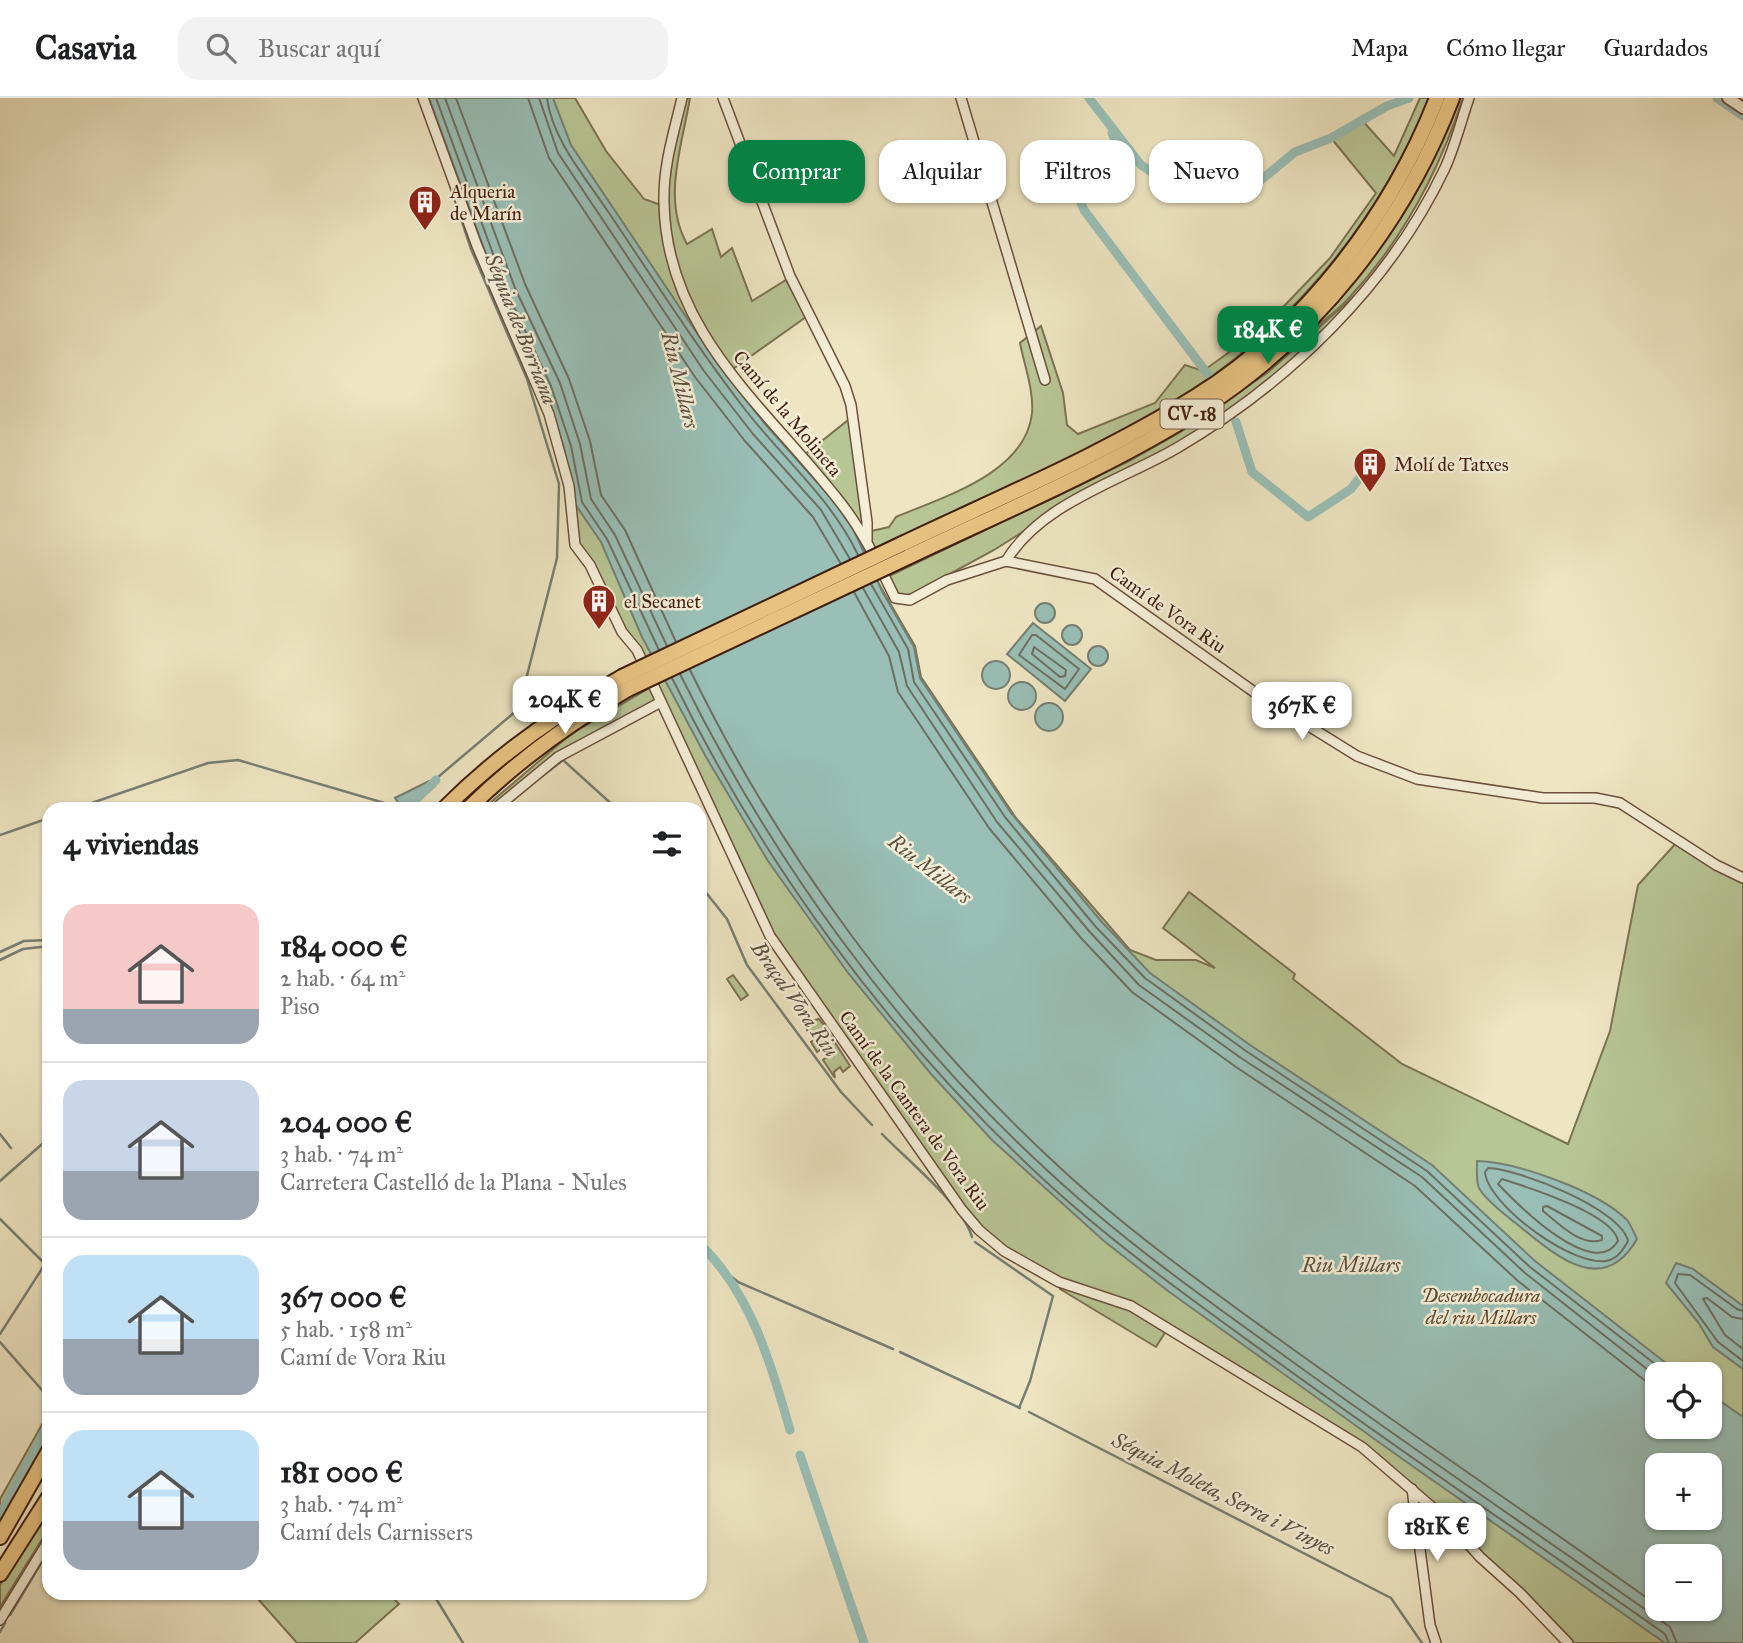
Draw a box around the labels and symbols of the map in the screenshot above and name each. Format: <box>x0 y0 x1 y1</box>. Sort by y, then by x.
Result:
place label: Alqueria de Marín <box>449 180 522 225</box>
building icon: Alqueria de Marín <box>406 183 444 232</box>
water label: Séquia de Borriana <box>478 249 563 408</box>
pin: 184K € <box>1211 306 1325 366</box>
water label: Riu Millars <box>655 328 705 432</box>
street label: Camí de la Molineta <box>728 346 848 482</box>
road number: CV-18 <box>1160 400 1224 428</box>
building icon: Molí de Tatxes <box>1351 445 1389 494</box>
place label: Molí de Tatxes <box>1394 453 1509 476</box>
street label: Camí de Vora Riu <box>1105 561 1231 658</box>
building icon: el Secanet <box>580 582 618 631</box>
place label: el Secanet <box>624 590 701 613</box>
pin: 204K € <box>508 676 622 736</box>
pin: 367K € <box>1245 682 1359 742</box>
water label: Riu Millars <box>882 828 978 910</box>
water label: Braçal Vora Riu <box>745 935 844 1062</box>
street label: Camí de la Cantera de Vora Riu <box>834 1006 995 1215</box>
water label: Riu Millars <box>1301 1252 1401 1278</box>
park label: Desembocadura del riu Millars <box>1422 1284 1540 1329</box>
water label: Séquia Moleta, Serra i Vinyes <box>1107 1426 1339 1562</box>
pin: 181K € <box>1380 1504 1494 1563</box>

